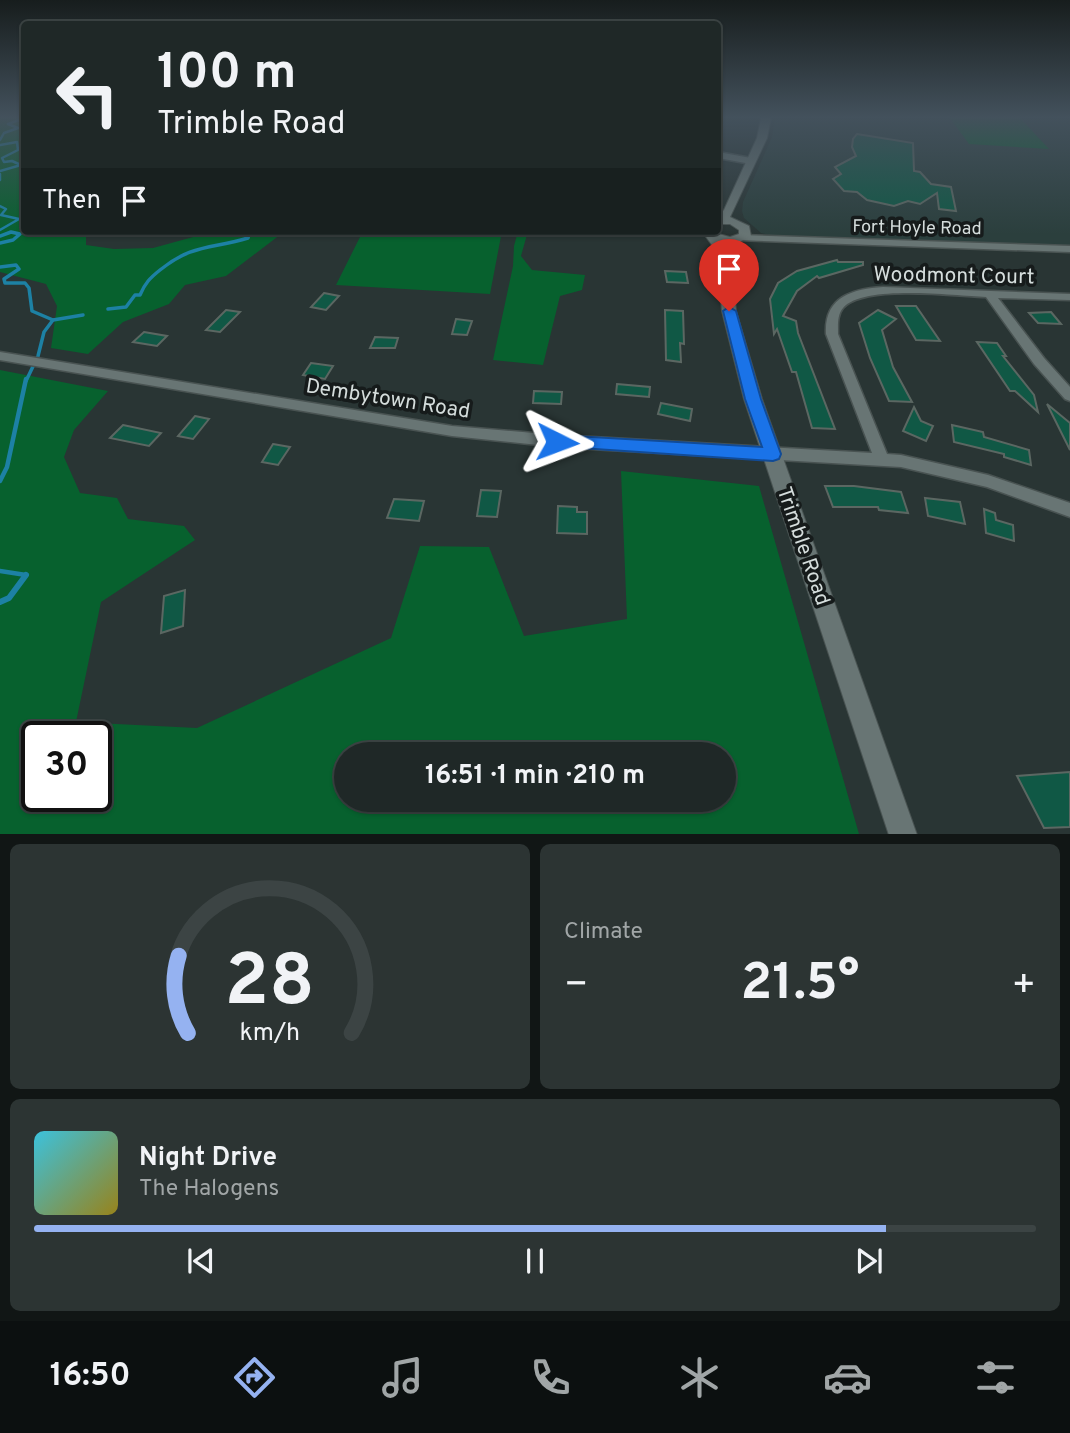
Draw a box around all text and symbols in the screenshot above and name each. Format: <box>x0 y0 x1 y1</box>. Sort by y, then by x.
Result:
text: 100 m <box>157 44 296 106</box>
icon: left <box>42 49 133 140</box>
text: Trimble Road <box>157 105 346 145</box>
icon: arrive <box>115 182 153 220</box>
text: Then <box>42 185 101 218</box>
street label: Fort Hoyle Road <box>852 216 982 241</box>
pin <box>699 239 759 311</box>
icon: arrive <box>710 250 748 288</box>
street label: Woodmont Court <box>873 262 1035 291</box>
street label: Dembytown Road <box>304 373 472 426</box>
position arrow <box>520 405 594 479</box>
street label: Trimble Road <box>770 484 835 609</box>
speed limit sign: 30 <box>21 721 112 812</box>
text: 16:51 · 1 min · 210 m <box>425 760 645 793</box>
text: Climate <box>564 918 643 947</box>
text: 28 <box>225 939 315 1031</box>
text: 21.5° <box>741 952 859 1018</box>
text: − <box>564 962 589 1011</box>
text: + <box>1011 962 1036 1011</box>
text: km/h <box>240 1017 300 1049</box>
text: Night Drive <box>139 1142 277 1175</box>
text: The Halogens <box>139 1175 279 1204</box>
icon: previous <box>182 1242 220 1280</box>
icon: pause <box>516 1242 554 1280</box>
icon: next <box>850 1242 888 1280</box>
icon: directions <box>230 1353 279 1402</box>
icon: music <box>378 1353 427 1402</box>
icon: phone <box>526 1353 575 1402</box>
icon: climate <box>675 1353 724 1402</box>
icon: car <box>823 1353 872 1402</box>
icon: filters <box>971 1353 1020 1402</box>
text: 16:50 <box>50 1357 130 1397</box>

